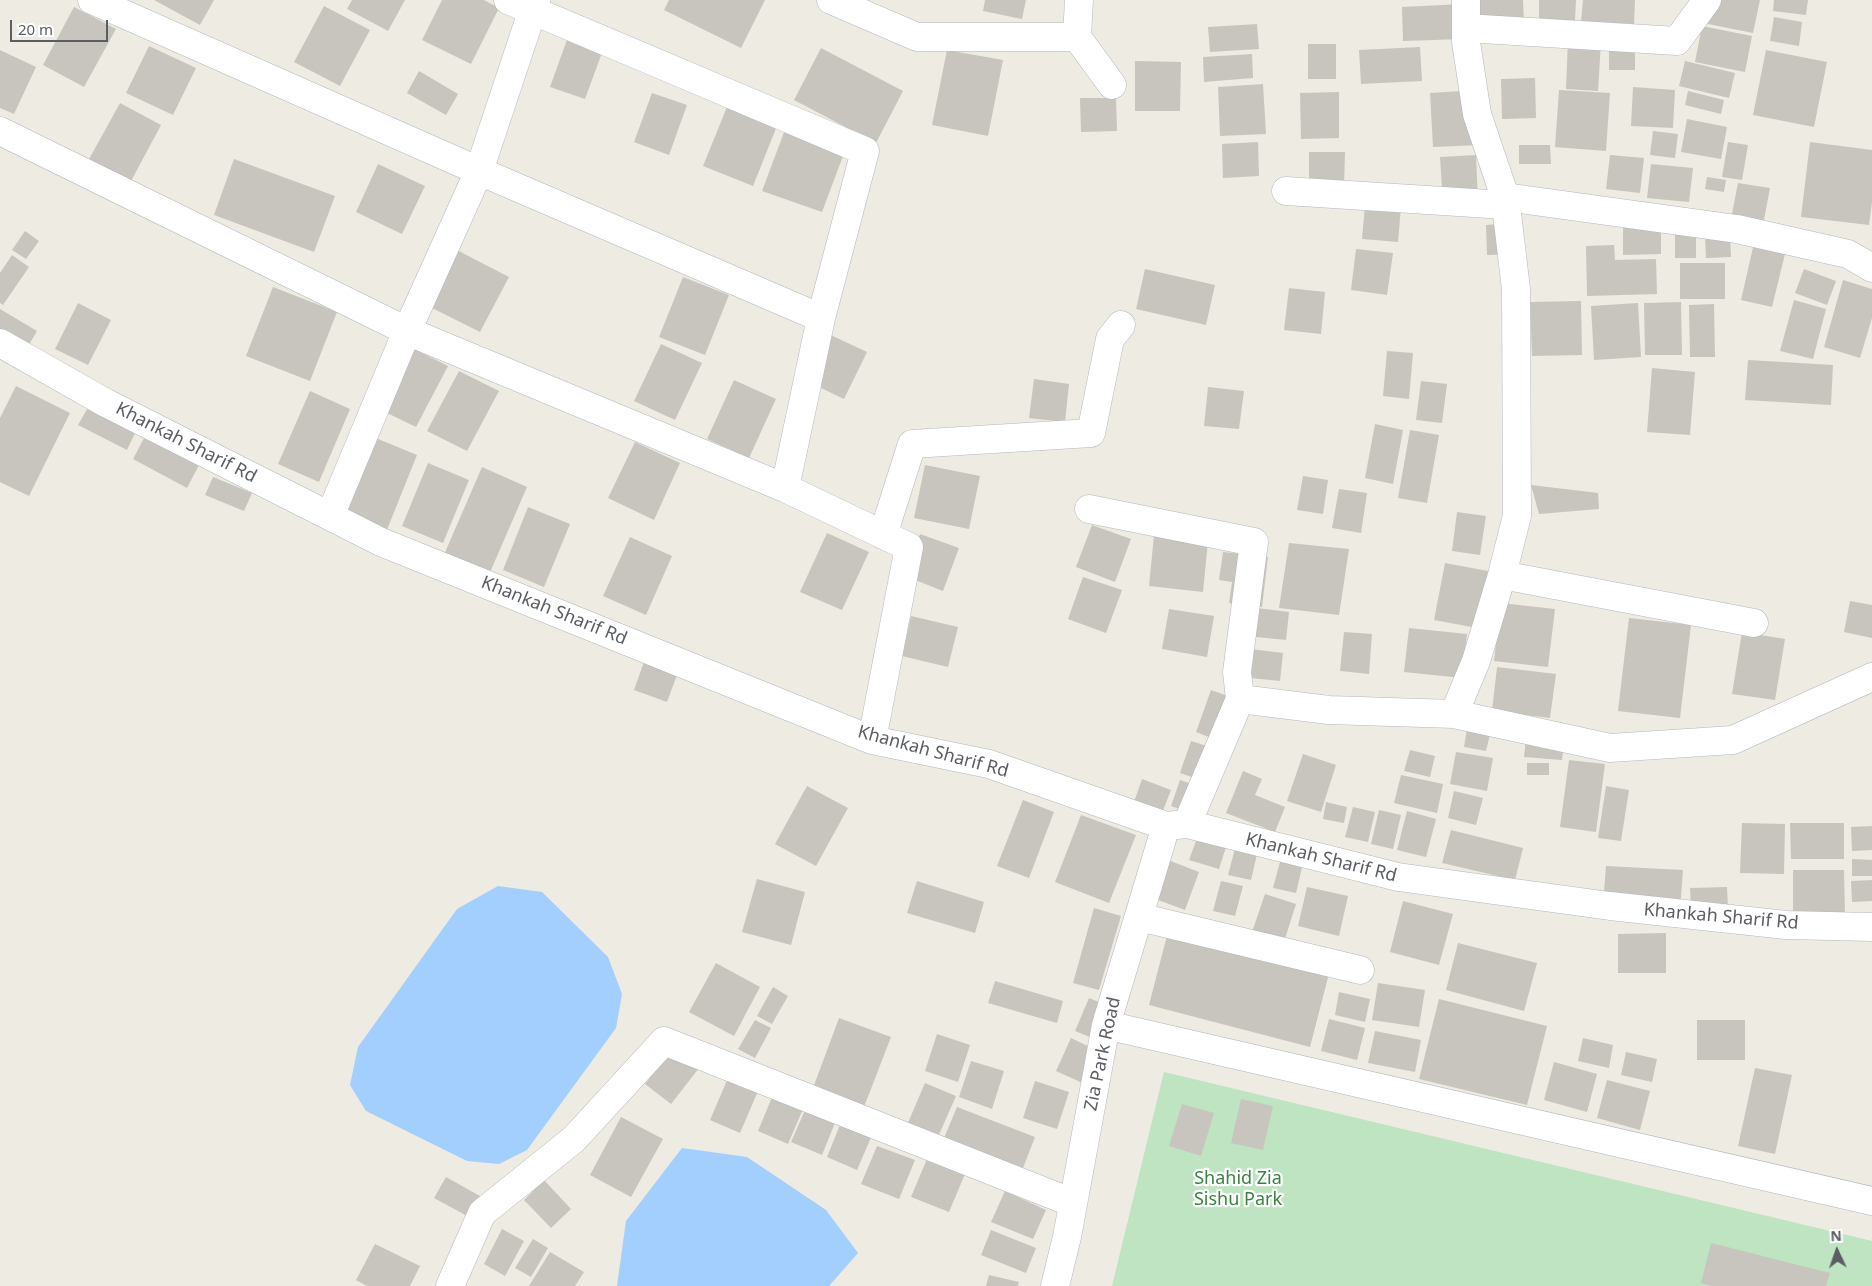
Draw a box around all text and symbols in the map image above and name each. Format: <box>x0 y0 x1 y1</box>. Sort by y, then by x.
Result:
scale bar <box>12 10 110 42</box>
text: 20 m <box>18 19 53 39</box>
street label: Khankah Sharif Rd <box>112 398 260 488</box>
street label: Khankah Sharif Rd <box>478 572 630 650</box>
street label: Khankah Sharif Rd <box>855 721 1011 783</box>
street label: Khankah Sharif Rd <box>1243 829 1399 887</box>
street label: Khankah Sharif Rd <box>1643 899 1799 935</box>
street label: Zia Park Road <box>1080 995 1126 1113</box>
park label: Shahid Zia Sishu Park <box>1194 1168 1282 1210</box>
north arrow <box>1812 1226 1862 1276</box>
text: N <box>1830 1226 1842 1245</box>

